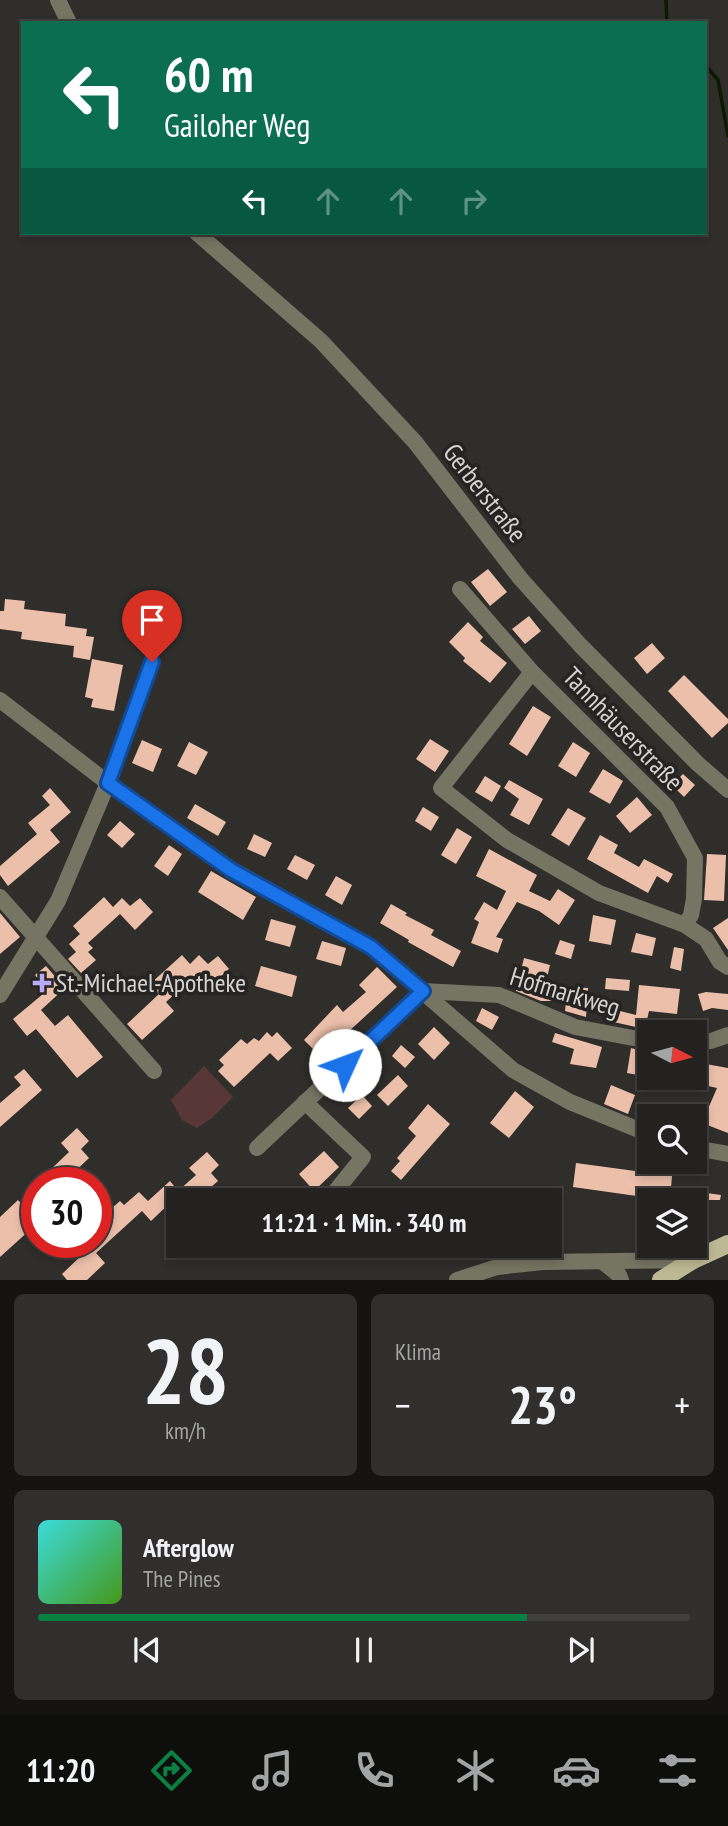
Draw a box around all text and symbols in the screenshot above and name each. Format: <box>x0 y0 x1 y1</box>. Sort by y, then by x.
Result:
text: 60 m <box>164 42 253 106</box>
icon: left <box>49 49 140 140</box>
text: Gailoher Weg <box>164 104 310 146</box>
icon: left <box>236 182 274 220</box>
icon: ahead <box>309 182 347 220</box>
icon: ahead <box>382 182 420 220</box>
icon: right <box>455 182 493 220</box>
street label: Gerberstraße <box>436 437 534 549</box>
pin <box>122 590 182 662</box>
icon: arrive <box>133 601 171 639</box>
street label: Tannhäuserstraße <box>556 660 691 797</box>
street label: Hofmarkweg <box>506 959 624 1024</box>
place label: St.-Michael-Apotheke <box>56 966 246 999</box>
marker: St.-Michael-Apotheke <box>34 975 50 991</box>
north arrow <box>637 1020 707 1090</box>
map controls <box>637 1020 707 1258</box>
position arrow <box>308 1028 382 1102</box>
button: search <box>637 1104 707 1174</box>
speed limit sign: 30 <box>21 1167 112 1258</box>
button: layers <box>637 1188 707 1258</box>
text: 11:21 · 1 Min. · 340 m <box>262 1206 466 1239</box>
text: 28 <box>142 1311 229 1429</box>
text: Klima <box>395 1337 441 1366</box>
text: 23° <box>508 1371 577 1438</box>
text: − <box>395 1380 411 1429</box>
text: + <box>674 1380 690 1429</box>
text: km/h <box>165 1416 206 1445</box>
text: Afterglow <box>143 1531 234 1564</box>
text: The Pines <box>143 1564 221 1593</box>
icon: previous <box>128 1631 166 1669</box>
icon: pause <box>345 1631 383 1669</box>
icon: next <box>562 1631 600 1669</box>
icon: directions <box>147 1746 196 1795</box>
icon: music <box>248 1746 297 1795</box>
icon: phone <box>350 1746 399 1795</box>
icon: climate <box>451 1746 500 1795</box>
icon: car <box>552 1746 601 1795</box>
icon: filters <box>653 1746 702 1795</box>
text: 11:20 <box>26 1749 95 1791</box>

